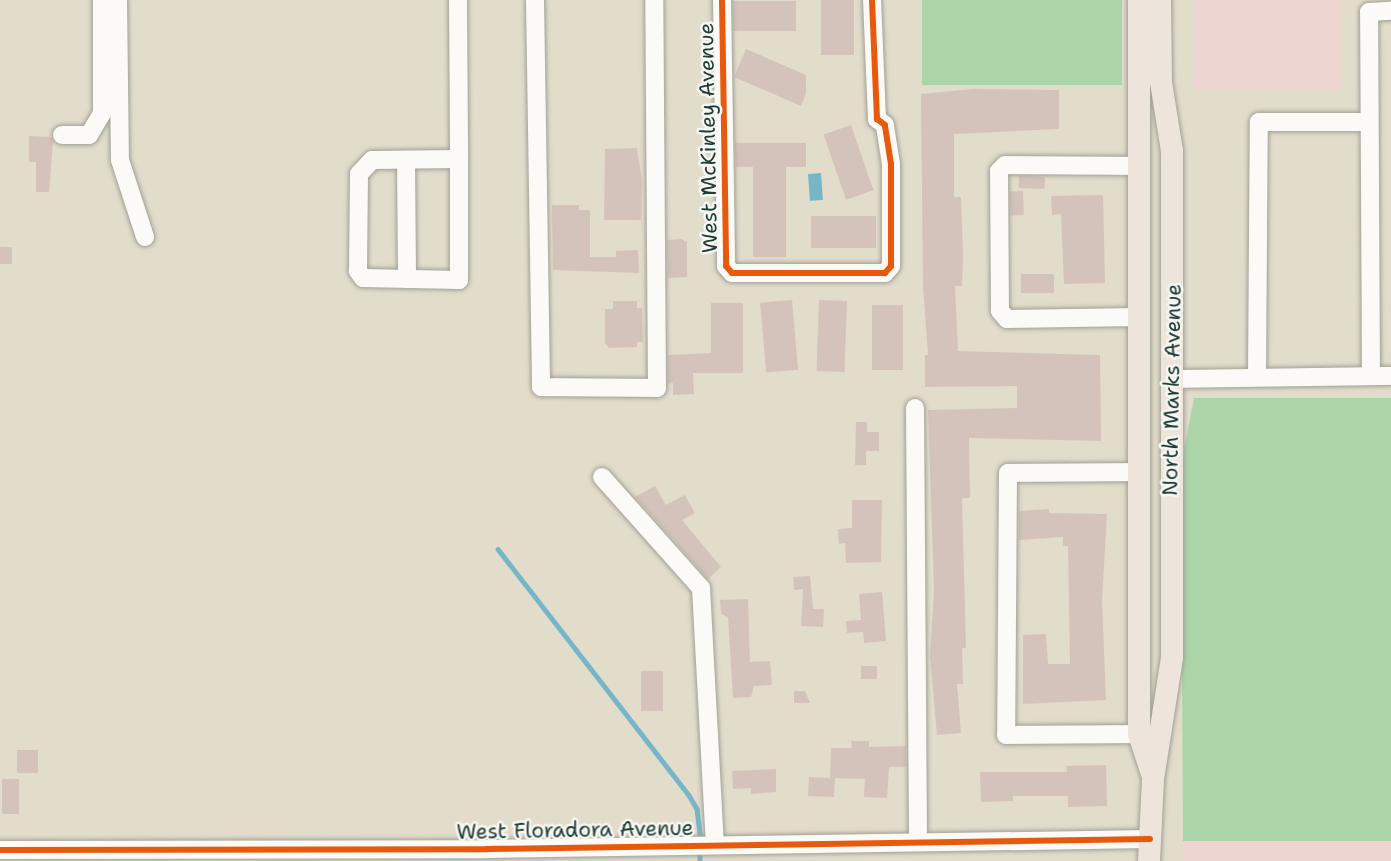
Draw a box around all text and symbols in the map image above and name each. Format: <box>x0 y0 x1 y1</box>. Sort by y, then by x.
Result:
street label: West McKinley Avenue <box>693 23 723 253</box>
street label: North Marks Avenue <box>1158 284 1186 496</box>
street label: West Floradora Avenue <box>456 815 694 845</box>

